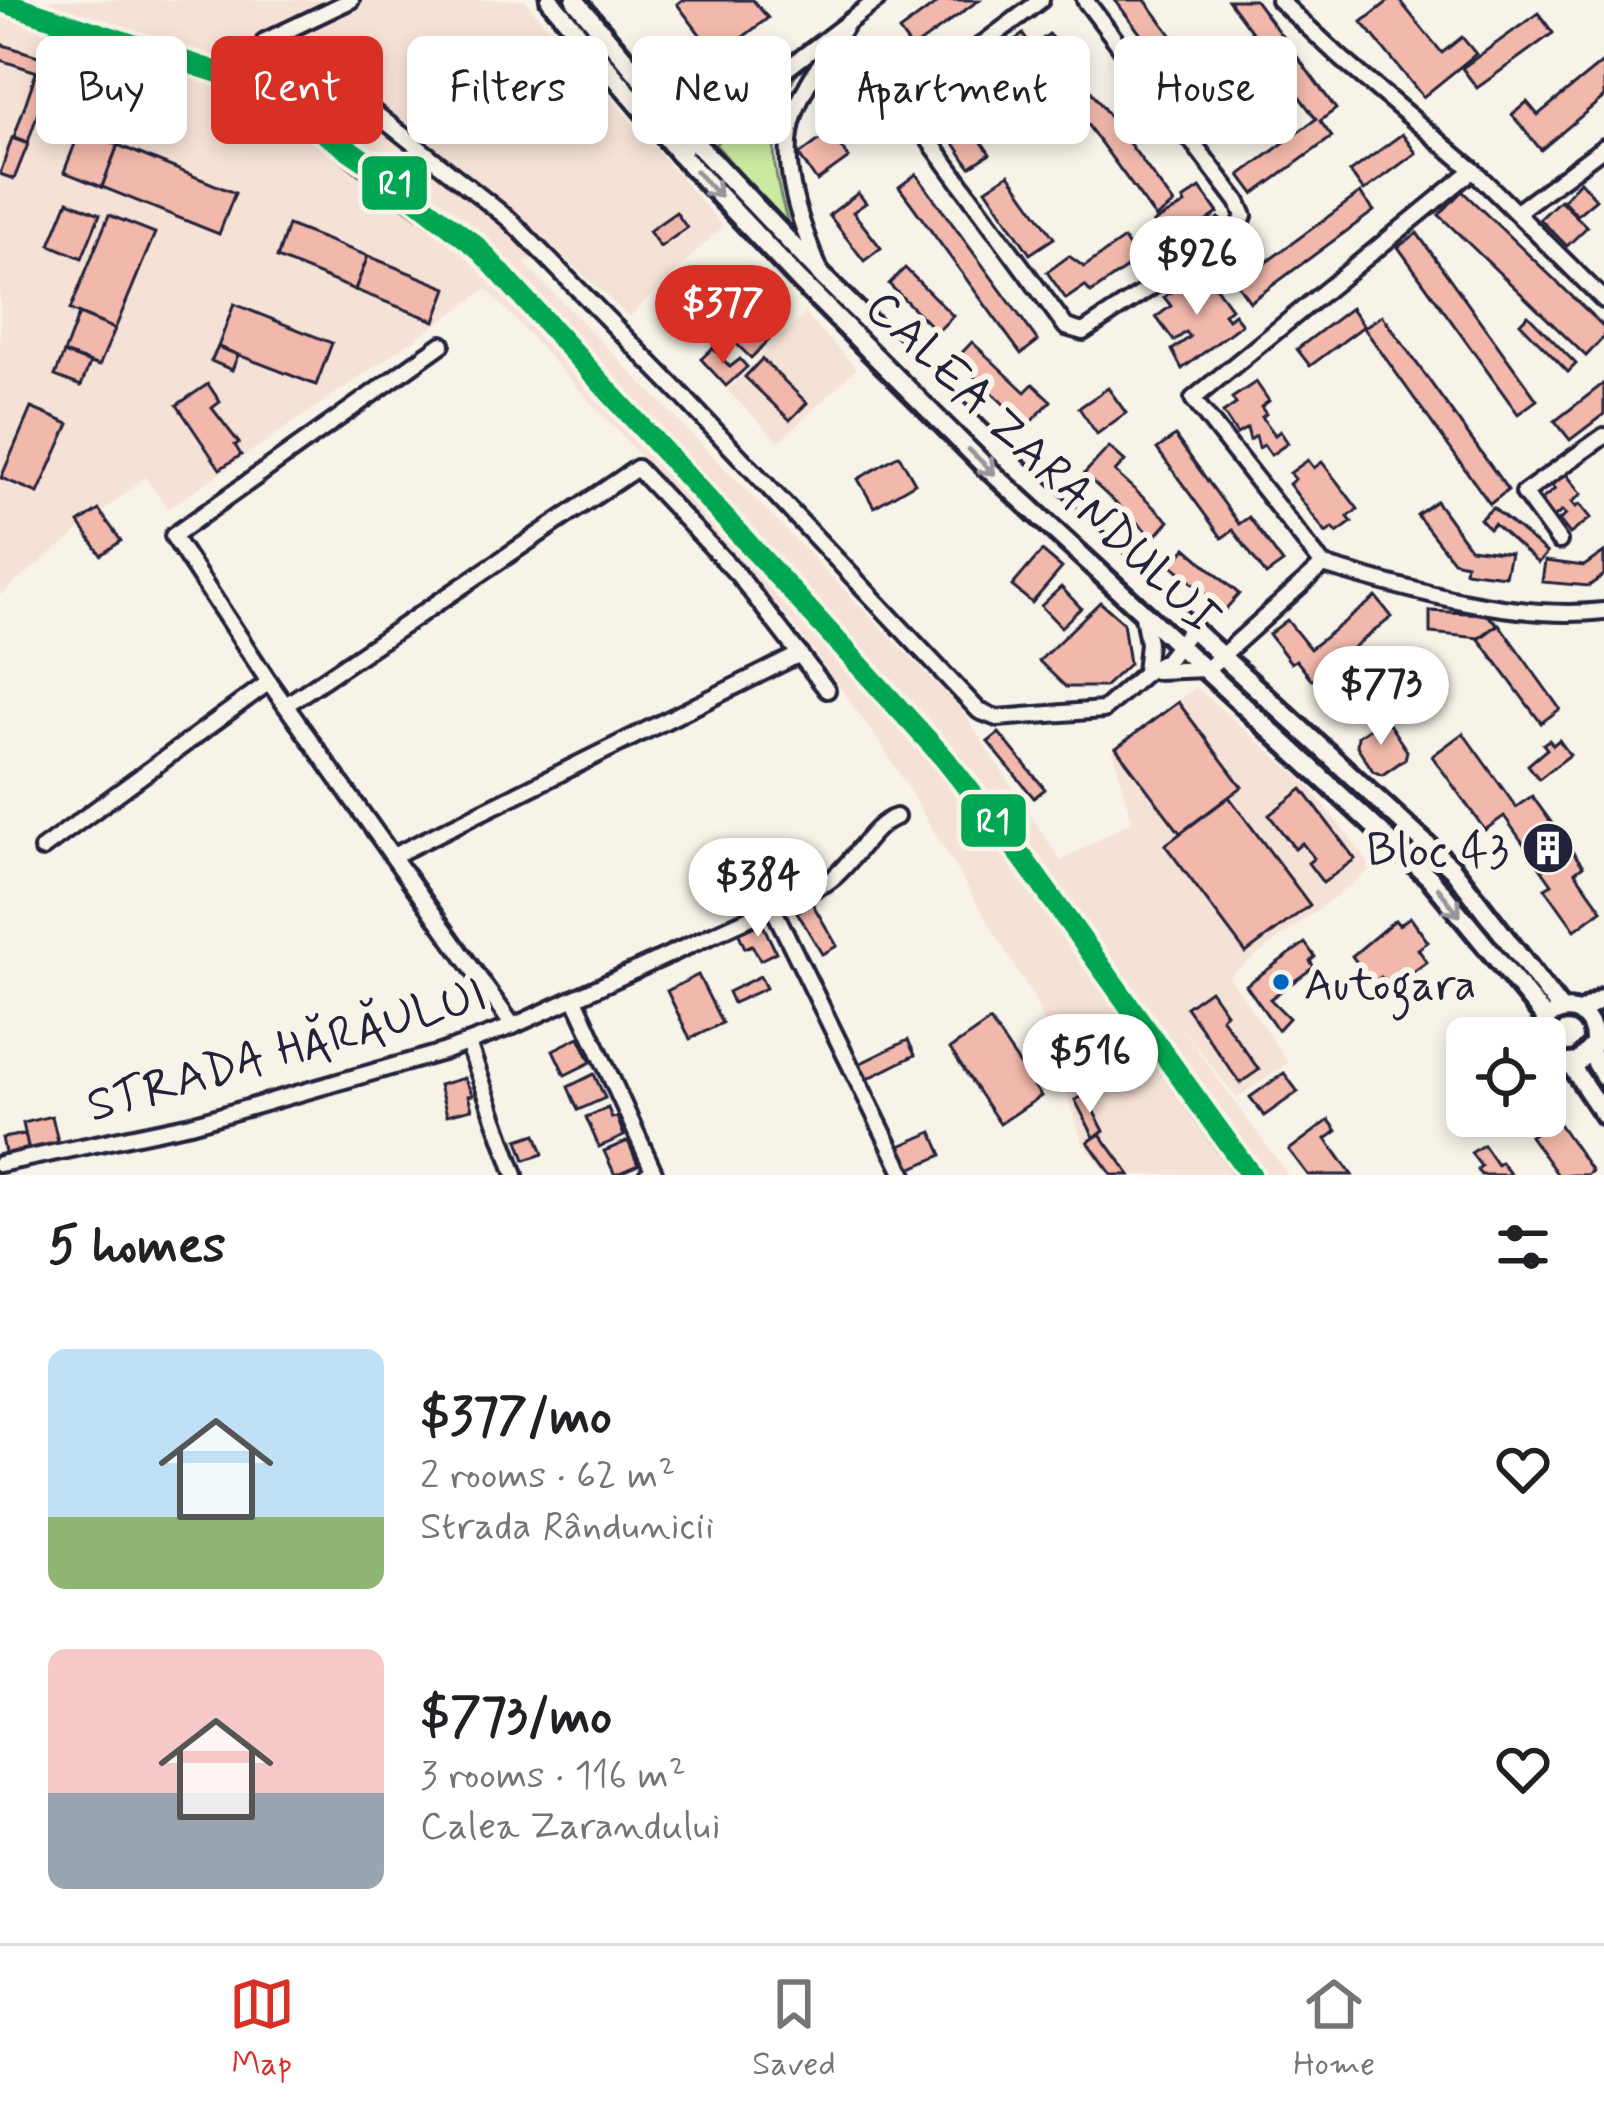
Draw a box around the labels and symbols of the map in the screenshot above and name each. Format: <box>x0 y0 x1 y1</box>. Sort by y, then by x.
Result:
line badge: R1 <box>360 154 429 212</box>
text: R1 <box>378 163 412 207</box>
one-way arrow <box>694 169 722 198</box>
pin: $926 <box>1126 216 1268 318</box>
pin: $377 <box>652 265 794 367</box>
street label: CALEA ZARANDULUI <box>850 277 1233 650</box>
one-way arrow <box>967 447 996 476</box>
pin: $773 <box>1310 646 1452 748</box>
line badge: R1 <box>959 792 1028 849</box>
text: R1 <box>976 801 1010 845</box>
place label: Bloc 43 <box>1366 820 1509 883</box>
building icon: Bloc 43 <box>1520 820 1576 876</box>
pin: $384 <box>687 838 829 940</box>
one-way arrow <box>1435 886 1462 918</box>
place label: Autogara <box>1304 957 1476 1021</box>
street label: STRADA HĂRĂULUI <box>80 964 494 1139</box>
marker: Autogara <box>1270 971 1292 993</box>
pin: $516 <box>1019 1014 1161 1116</box>

